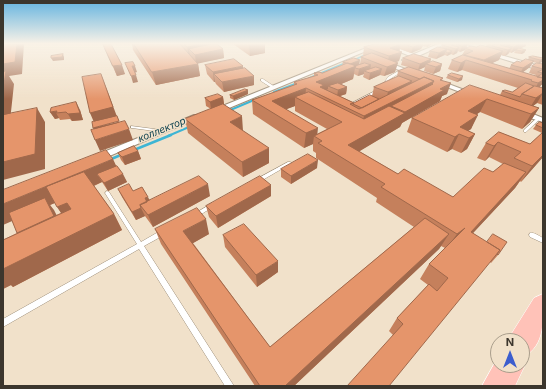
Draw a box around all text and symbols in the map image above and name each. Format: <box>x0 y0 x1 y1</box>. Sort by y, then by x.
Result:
water label: коллектор <box>136 115 188 145</box>
north arrow <box>490 333 530 373</box>
text: N <box>506 335 514 349</box>

